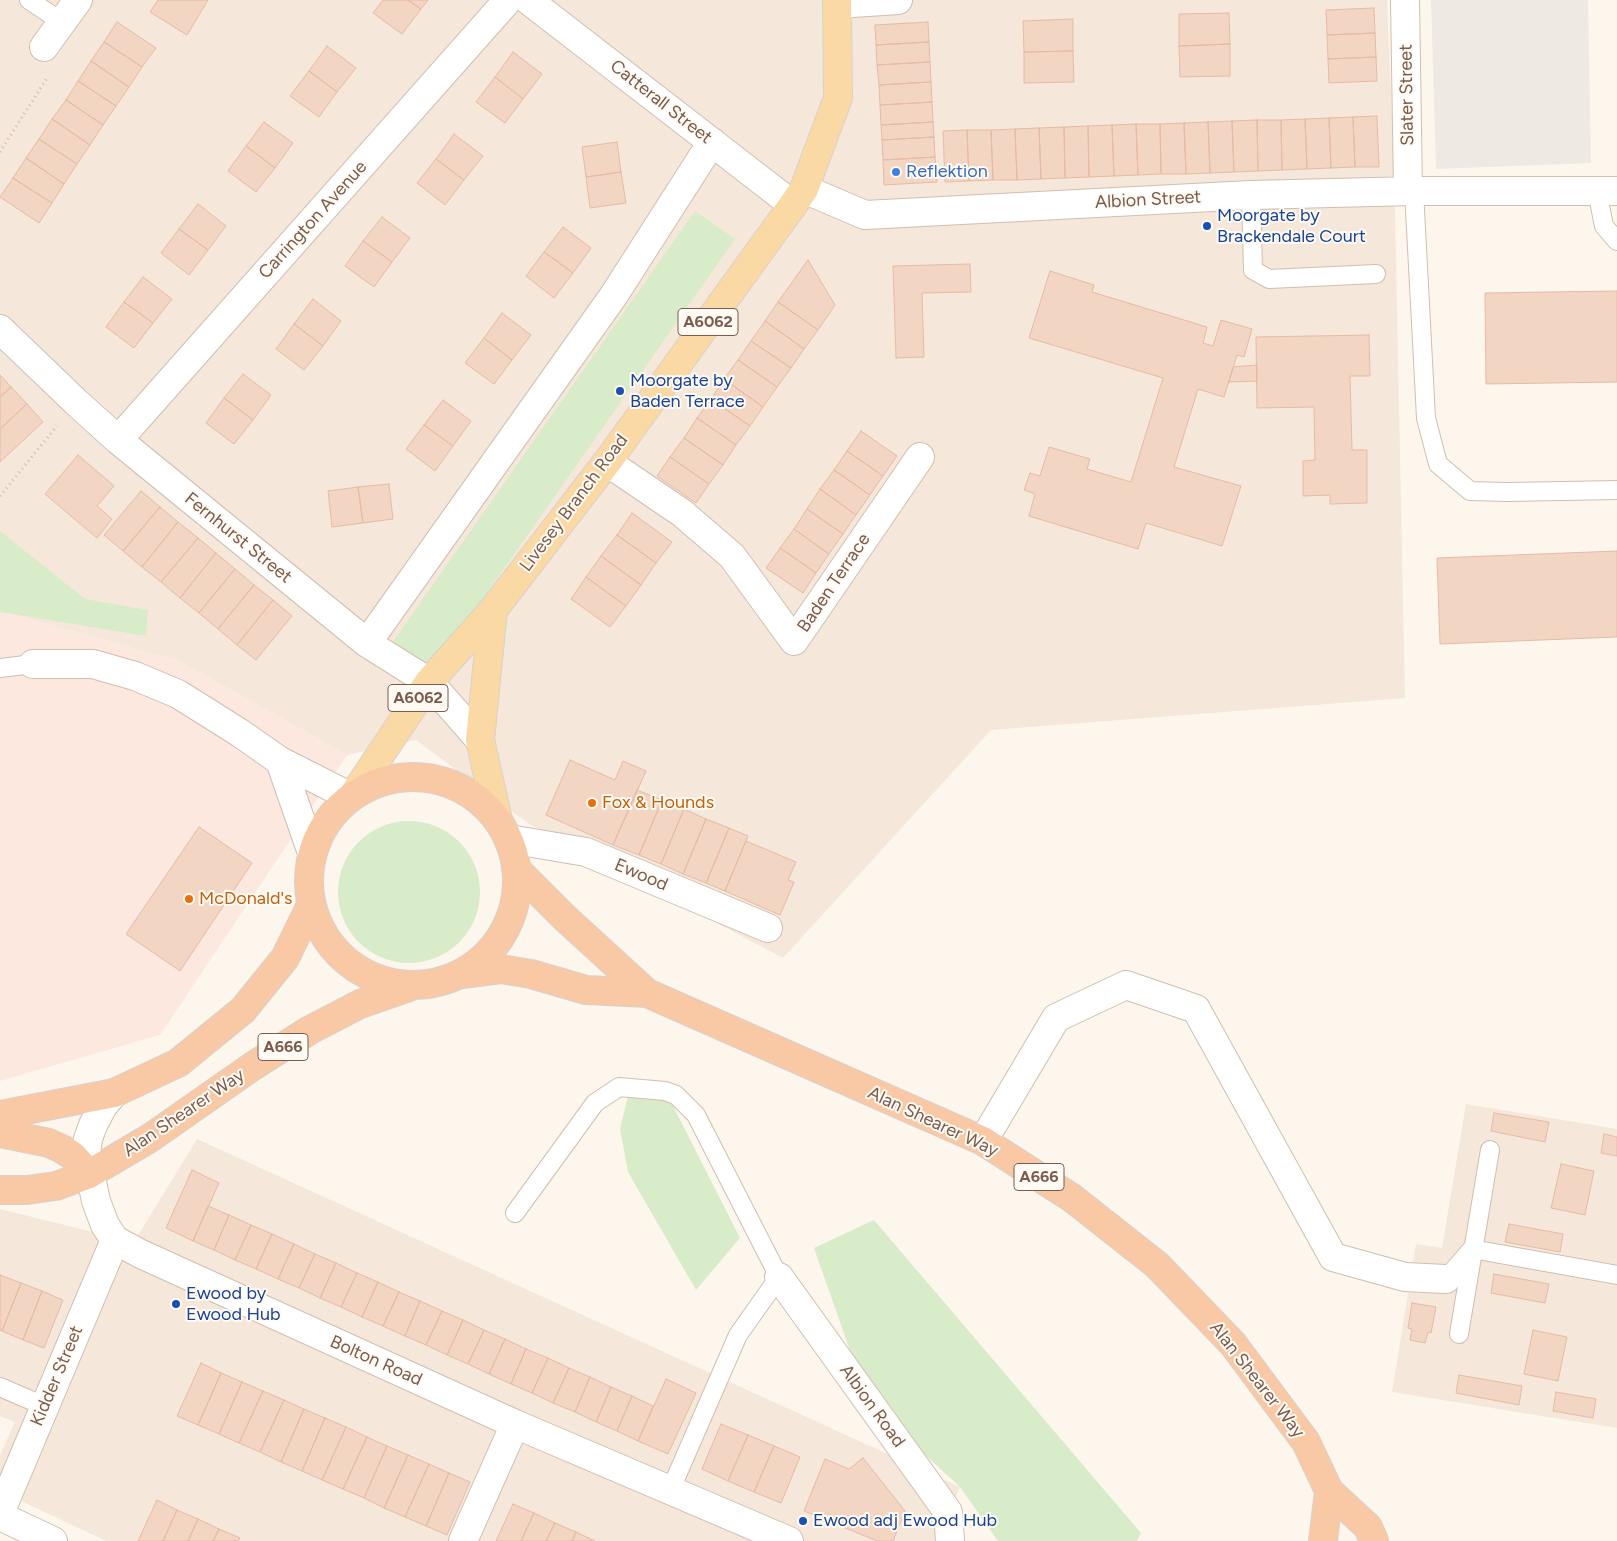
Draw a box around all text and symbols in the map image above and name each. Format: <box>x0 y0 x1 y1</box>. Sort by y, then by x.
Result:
street label: Slater Street <box>1395 44 1419 146</box>
street label: Catterall Street <box>606 55 716 149</box>
street label: Carrington Avenue <box>254 156 372 284</box>
place label: Reflektion <box>906 161 988 183</box>
marker: Reflektion <box>890 166 902 178</box>
street label: Albion Street <box>1094 186 1202 214</box>
place label: Moorgate by Brackendale Court <box>1217 205 1366 248</box>
marker: Moorgate by Brackendale Court <box>1201 220 1213 232</box>
road number: A6062 <box>678 308 738 336</box>
place label: Moorgate by Baden Terrace <box>630 370 745 412</box>
marker: Moorgate by Baden Terrace <box>614 385 626 397</box>
street label: Livesey Branch Road <box>515 430 633 576</box>
street label: Fernhurst Street <box>180 488 296 588</box>
street label: Baden Terrace <box>793 529 875 637</box>
road number: A6062 <box>388 684 448 711</box>
place label: Fox & Hounds <box>602 792 714 814</box>
marker: Fox & Hounds <box>586 797 598 809</box>
street label: Ewood <box>611 854 671 896</box>
place label: McDonald's <box>199 888 293 910</box>
marker: McDonald's <box>183 893 195 905</box>
road number: A666 <box>258 1034 308 1060</box>
street label: Alan Shearer Way <box>119 1065 249 1161</box>
street label: Alan Shearer Way <box>864 1082 1002 1162</box>
road number: A666 <box>1014 1164 1064 1190</box>
place label: Ewood by Ewood Hub <box>186 1283 281 1326</box>
marker: Ewood by Ewood Hub <box>170 1298 182 1310</box>
street label: Alan Shearer Way <box>1205 1318 1309 1442</box>
street label: Kidder Street <box>26 1323 88 1429</box>
street label: Bolton Road <box>327 1331 425 1391</box>
street label: Albion Road <box>835 1360 909 1452</box>
place label: Ewood adj Ewood Hub <box>813 1510 997 1532</box>
marker: Ewood adj Ewood Hub <box>797 1515 809 1527</box>

